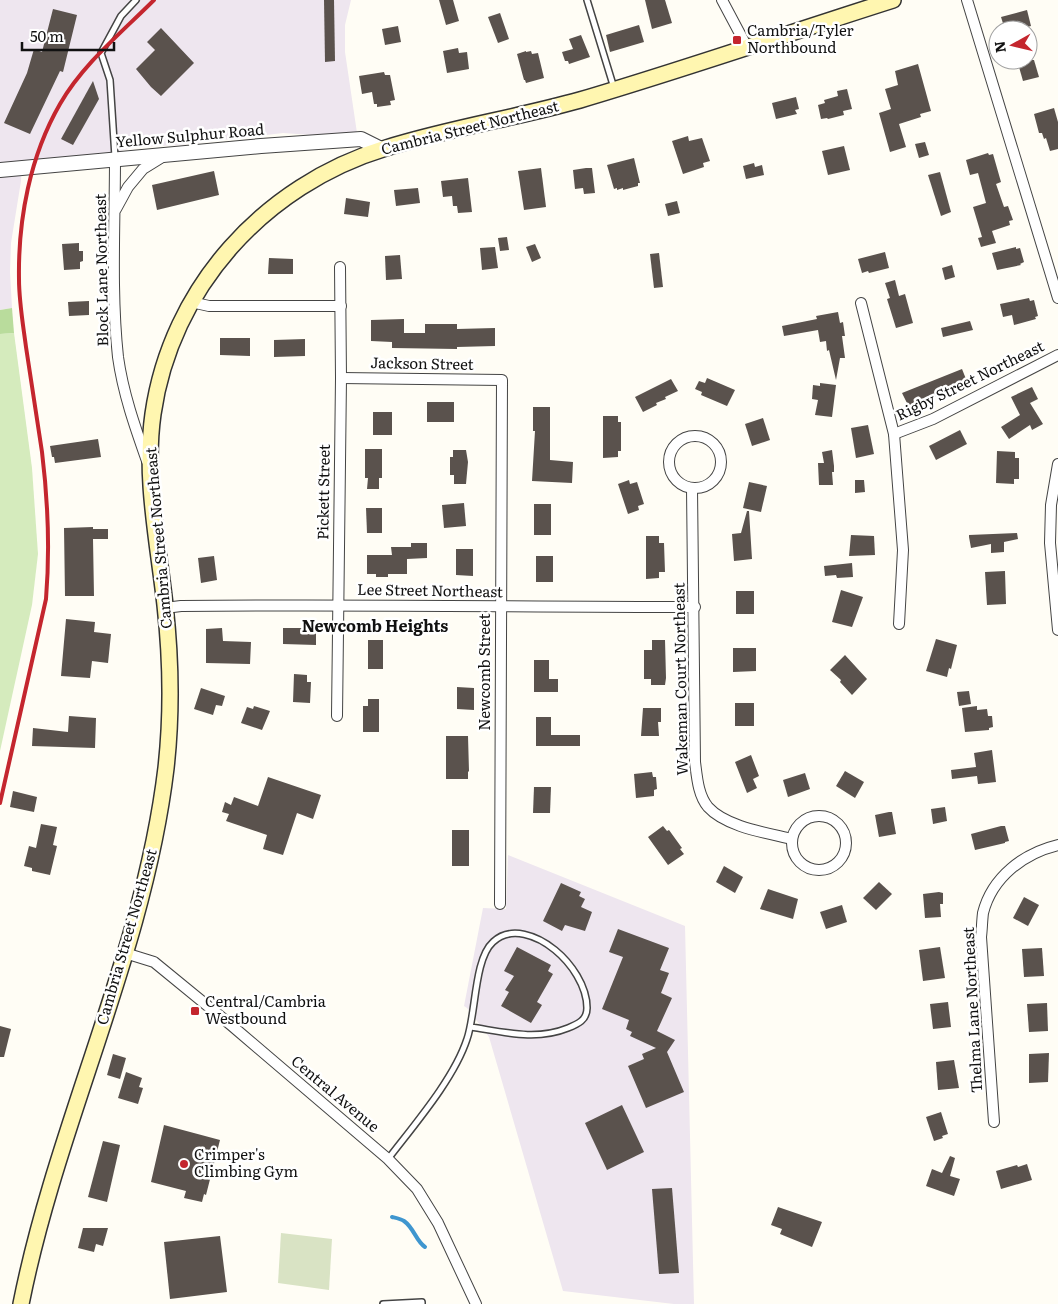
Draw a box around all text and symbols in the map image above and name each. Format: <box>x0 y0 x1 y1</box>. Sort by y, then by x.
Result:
place label: Cambria/Tyler Northbound <box>747 18 854 58</box>
scale bar <box>22 20 115 52</box>
north arrow <box>988 20 1038 70</box>
text: 50 m <box>30 24 64 47</box>
marker: Cambria/Tyler Northbound <box>731 34 743 46</box>
text: N <box>988 39 1010 54</box>
street label: Cambria Street Northeast <box>378 93 561 160</box>
street label: Yellow Sulphur Road <box>115 117 265 152</box>
street label: Block Lane Northeast <box>88 193 113 347</box>
street label: Rigby Street Northeast <box>891 334 1047 426</box>
street label: Jackson Street <box>370 350 474 375</box>
street label: Pickett Street <box>310 444 335 540</box>
street label: Cambria Street Northeast <box>138 446 177 630</box>
street label: Lee Street Northeast <box>357 577 503 602</box>
street label: Wakeman Court Northeast <box>666 582 693 776</box>
district label: Newcomb Heights <box>302 613 448 637</box>
street label: Newcomb Street <box>472 613 495 731</box>
street label: Cambria Street Northeast <box>89 846 162 1027</box>
street label: Thelma Lane Northeast <box>956 926 987 1094</box>
place label: Central/Cambria Westbound <box>205 989 327 1029</box>
marker: Central/Cambria Westbound <box>189 1005 201 1017</box>
street label: Central Avenue <box>287 1049 385 1137</box>
place label: Crimper's Climbing Gym <box>194 1142 299 1182</box>
marker: Crimper's Climbing Gym <box>178 1158 190 1170</box>

